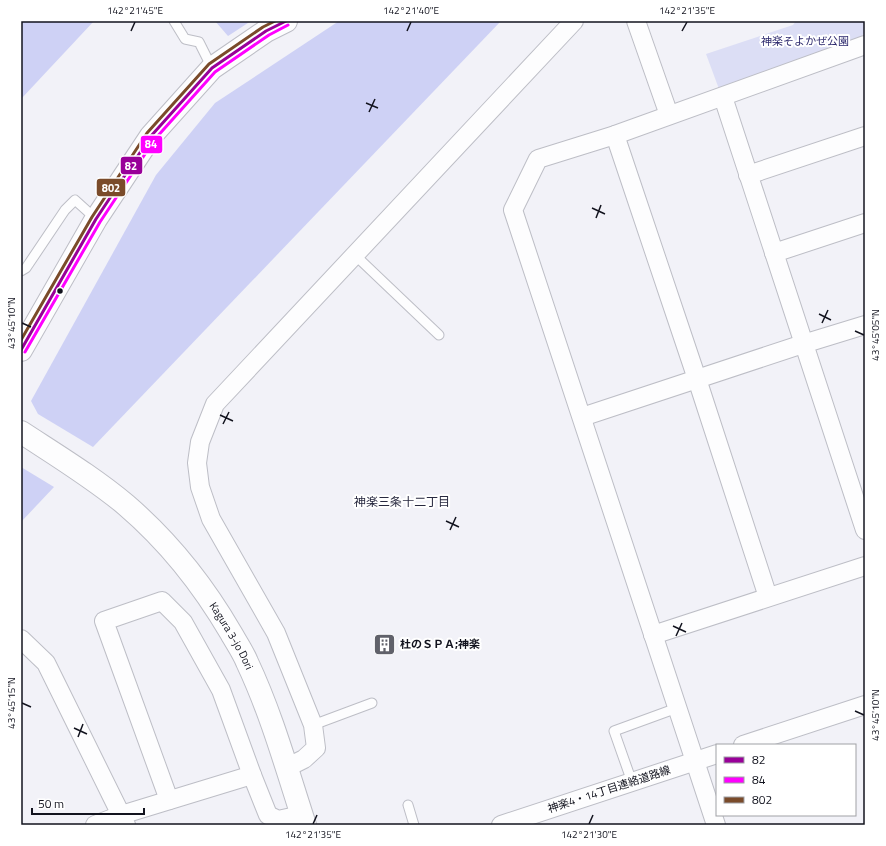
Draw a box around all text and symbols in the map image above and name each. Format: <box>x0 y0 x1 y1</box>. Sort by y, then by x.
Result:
text: 142°21'45"E <box>107 3 164 18</box>
text: 142°21'40"E <box>383 3 440 18</box>
text: 142°21'35"E <box>659 3 716 18</box>
park label: 神楽そよかぜ公園 <box>761 33 849 49</box>
line badge: 84 <box>140 135 163 154</box>
text: 84 <box>145 136 157 152</box>
line badge: 82 <box>120 156 143 175</box>
text: 82 <box>125 158 137 174</box>
line badge: 802 <box>96 178 126 197</box>
text: 802 <box>102 180 120 196</box>
unlabelled marker <box>55 286 65 296</box>
text: 43°45'10"N <box>4 297 19 349</box>
text: 43°45'05"N <box>868 309 883 361</box>
district label: 神楽三条十二丁目 <box>354 492 450 511</box>
street label: Kagura 3-jo Dori <box>206 599 257 672</box>
building icon: 杜のＳＰＡ;神楽 <box>371 631 397 657</box>
place label: 杜のＳＰＡ;神楽 <box>400 636 480 652</box>
text: 43°45'15"N <box>4 677 19 729</box>
text: 43°45'10"N <box>868 689 883 741</box>
legend <box>716 744 856 816</box>
text: 82 <box>752 750 765 769</box>
street label: 神楽4・14丁目連絡道路線 <box>545 762 673 816</box>
text: 84 <box>752 770 766 789</box>
scale bar <box>32 790 144 816</box>
text: 802 <box>752 790 772 809</box>
text: 50 m <box>38 794 64 813</box>
text: 142°21'35"E <box>285 827 342 842</box>
text: 142°21'30"E <box>561 827 618 842</box>

